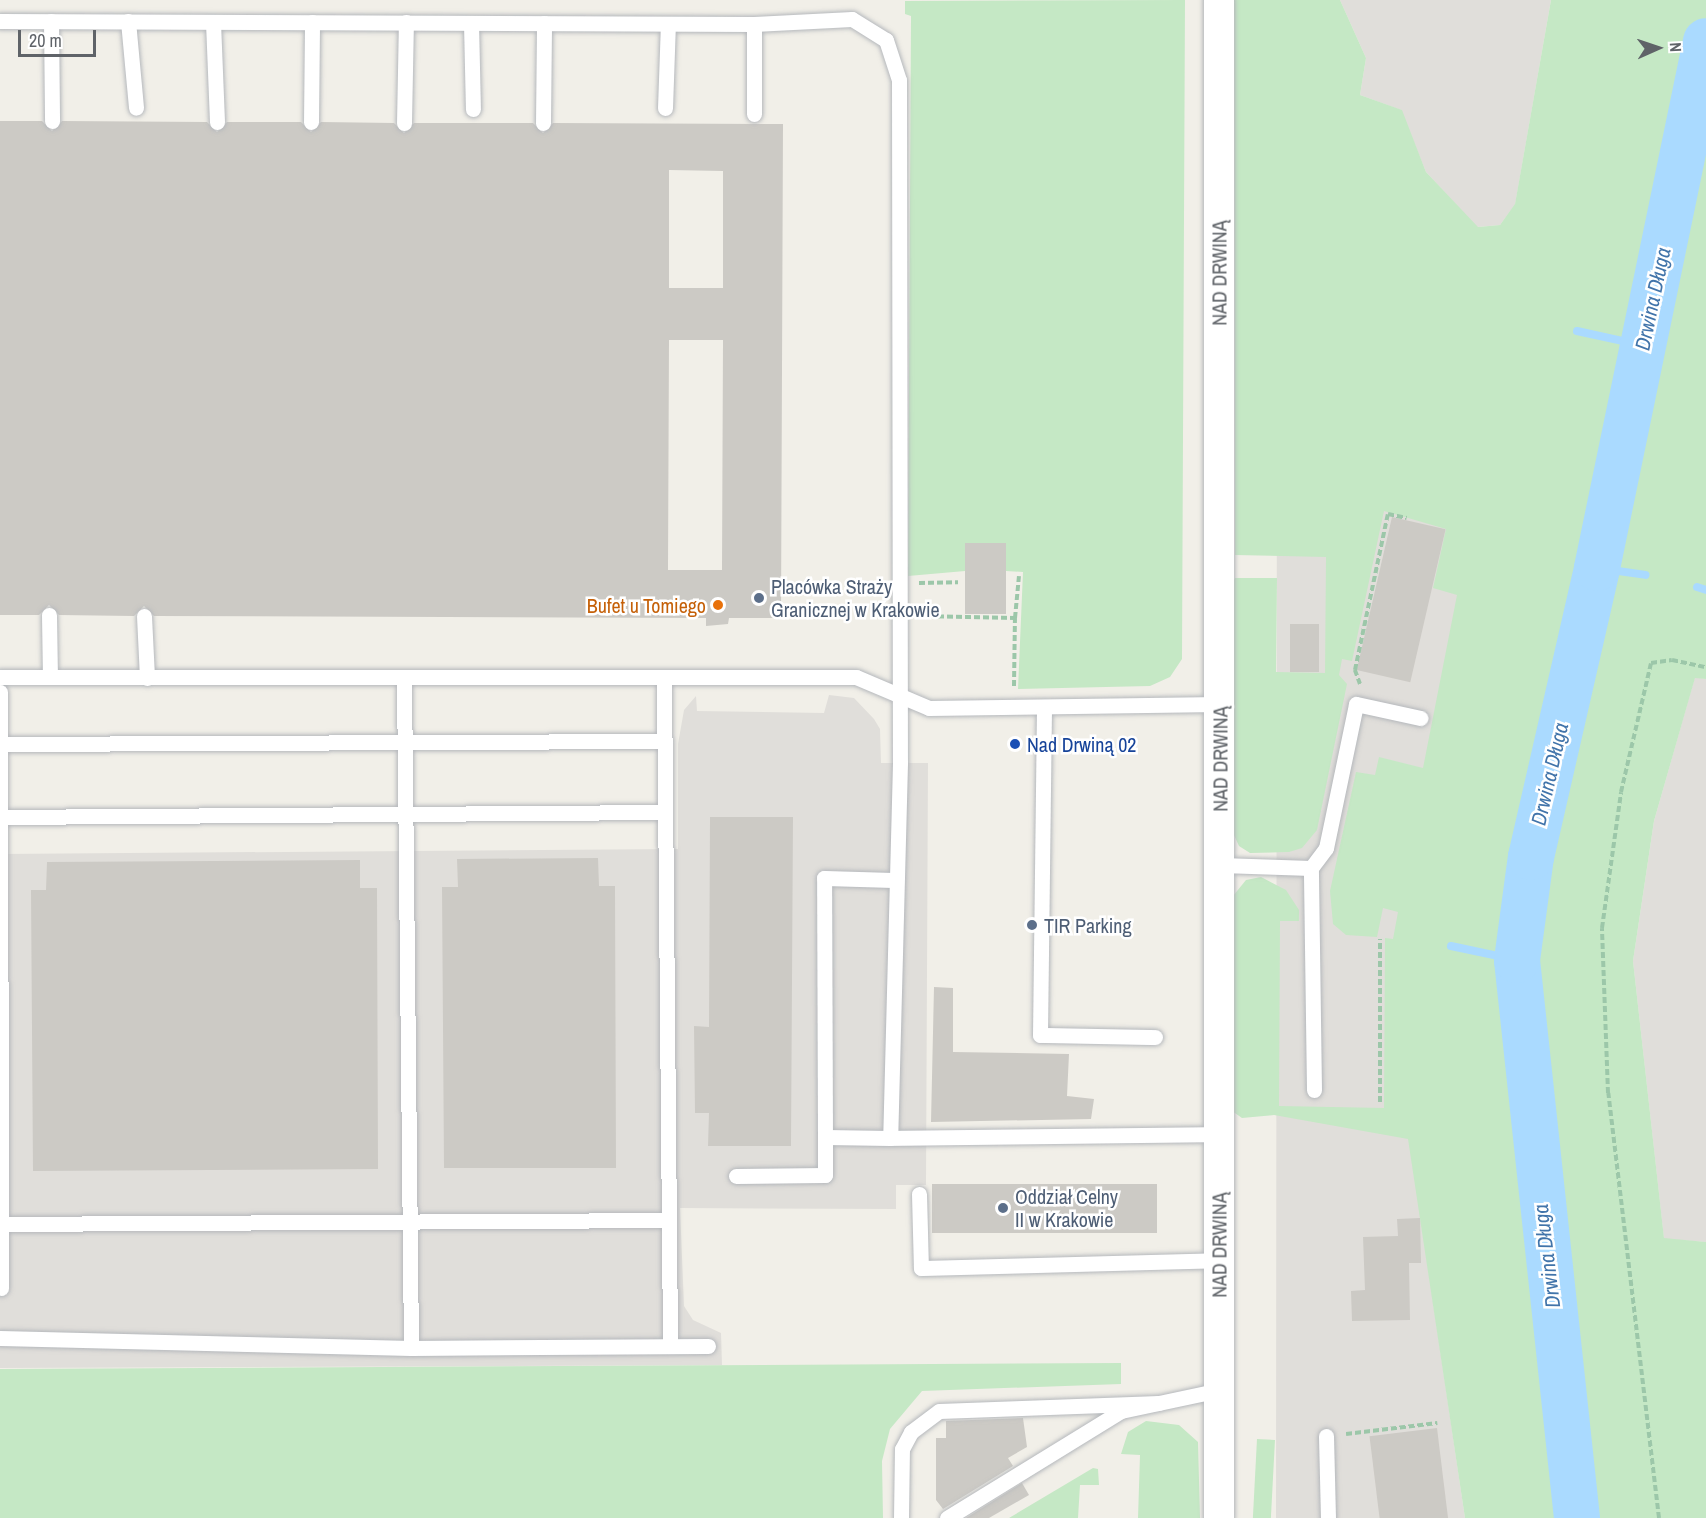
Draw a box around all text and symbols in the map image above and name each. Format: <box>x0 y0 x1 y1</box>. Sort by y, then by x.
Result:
scale bar <box>21 18 99 56</box>
north arrow <box>1628 18 1688 78</box>
text: 20 m <box>29 28 62 53</box>
text: N <box>1665 42 1687 52</box>
street label: NAD DRWINĄ <box>1207 220 1231 326</box>
water label: Drwina Długa <box>1630 245 1676 353</box>
place label: Placówka Straży Granicznej w Krakowie <box>771 574 940 621</box>
marker: Placówka Straży Granicznej w Krakowie <box>752 591 766 605</box>
place label: Bufet u Tomiego <box>587 593 706 617</box>
marker: Bufet u Tomiego <box>711 598 725 612</box>
street label: NAD DRWINĄ <box>1208 706 1232 812</box>
water label: Drwina Długa <box>1526 720 1574 828</box>
place label: Nad Drwiną 02 <box>1027 732 1136 756</box>
marker: Nad Drwiną 02 <box>1008 737 1022 751</box>
place label: TIR Parking <box>1044 913 1131 937</box>
marker: TIR Parking <box>1025 918 1039 932</box>
place label: Oddział Celny II w Krakowie <box>1015 1184 1118 1231</box>
street label: NAD DRWINĄ <box>1207 1192 1231 1298</box>
marker: Oddział Celny II w Krakowie <box>996 1201 1010 1215</box>
water label: Drwina Długa <box>1528 1203 1566 1309</box>

